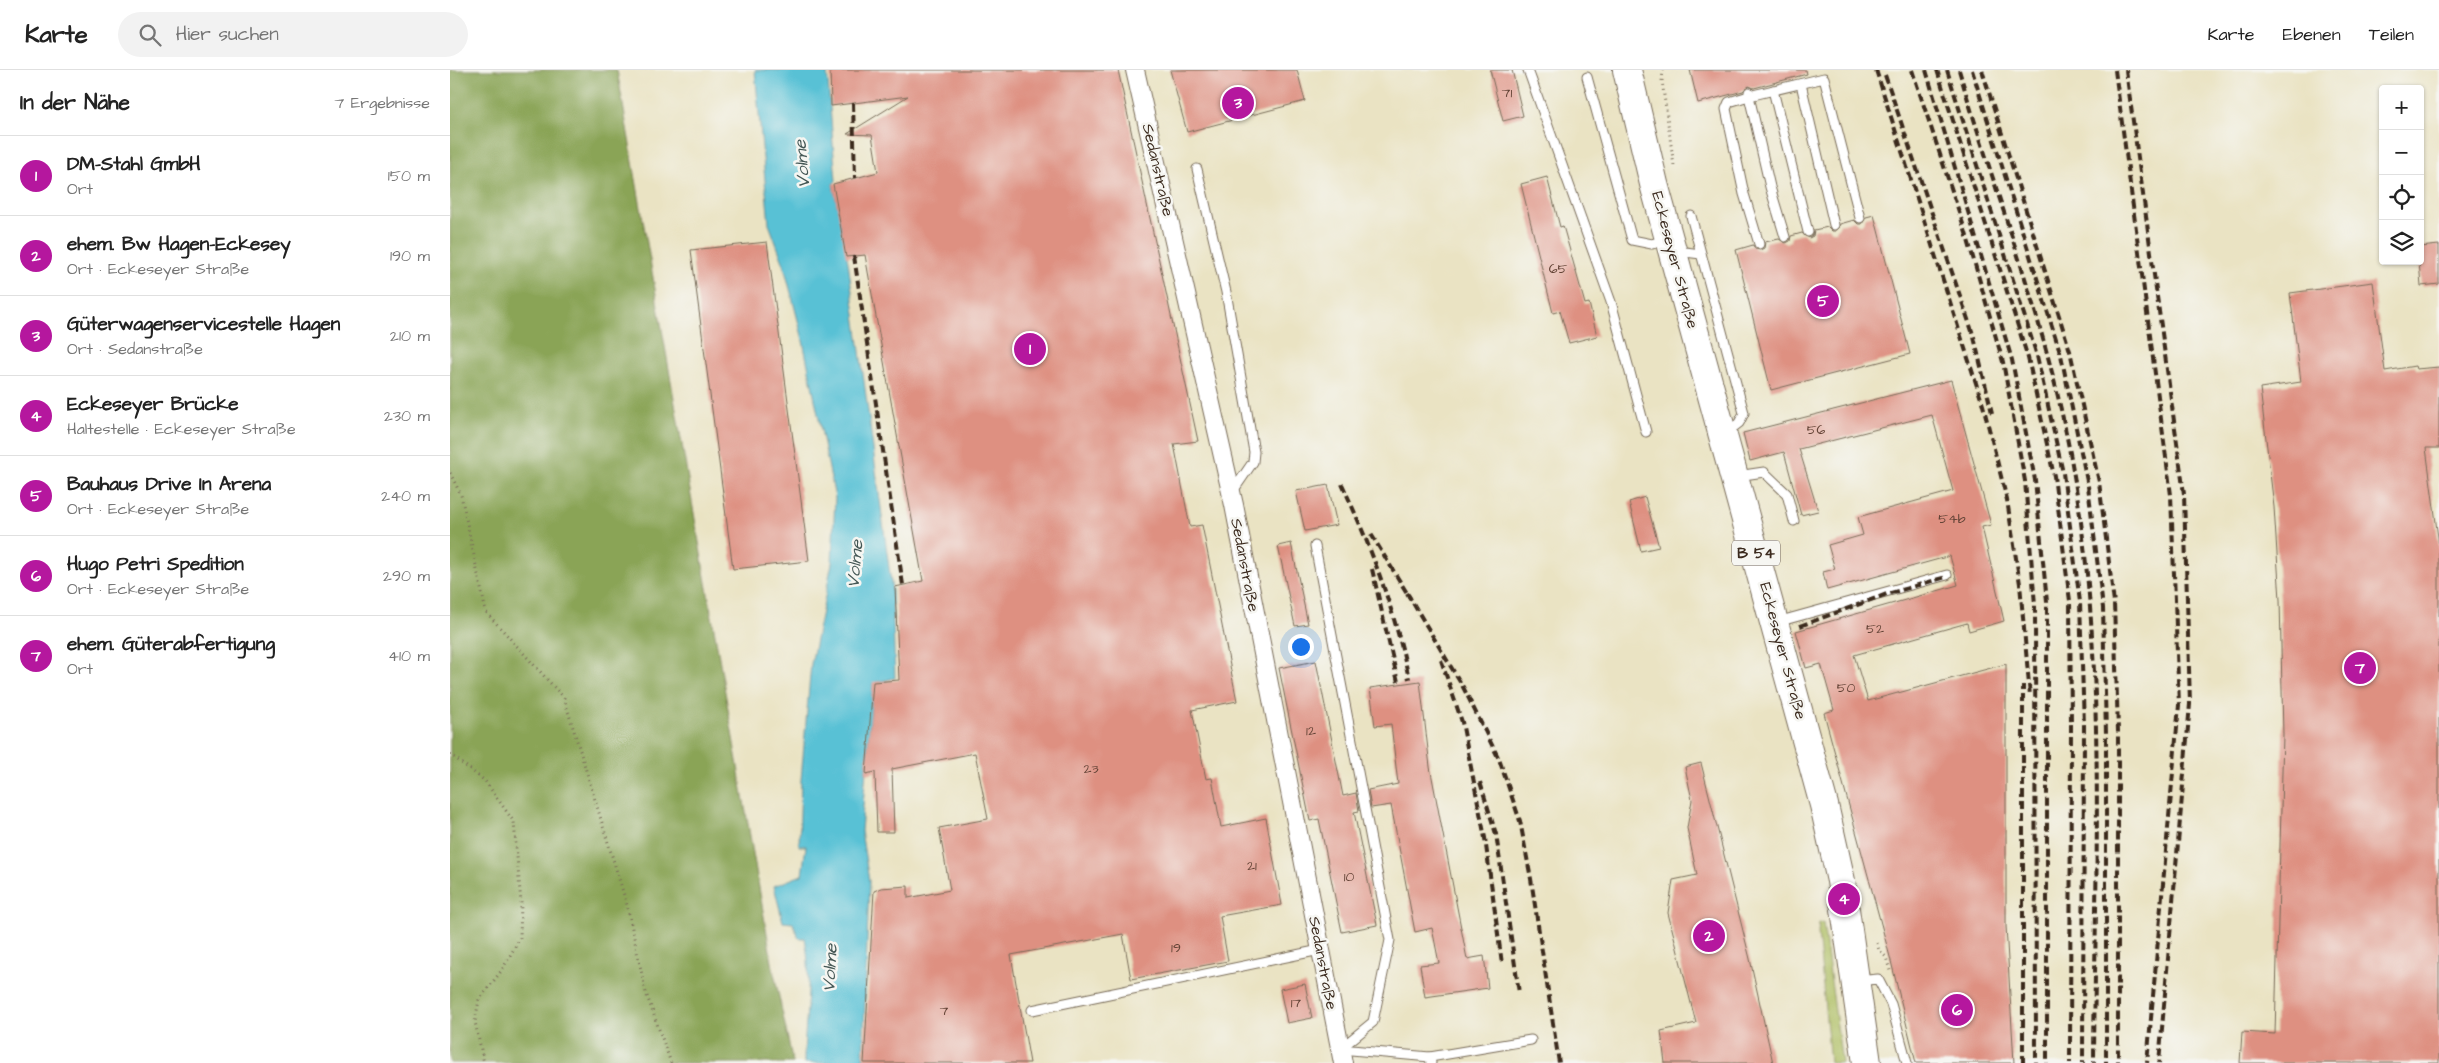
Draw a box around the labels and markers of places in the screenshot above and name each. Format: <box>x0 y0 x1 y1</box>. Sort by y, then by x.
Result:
pin: 3 <box>1222 84 1254 122</box>
pin: 5 <box>1807 282 1839 320</box>
pin: 1 <box>1014 330 1046 368</box>
pin: 7 <box>2344 649 2376 687</box>
pin: 4 <box>1828 880 1860 918</box>
pin: 2 <box>1693 917 1725 955</box>
pin: 6 <box>1941 991 1973 1029</box>

